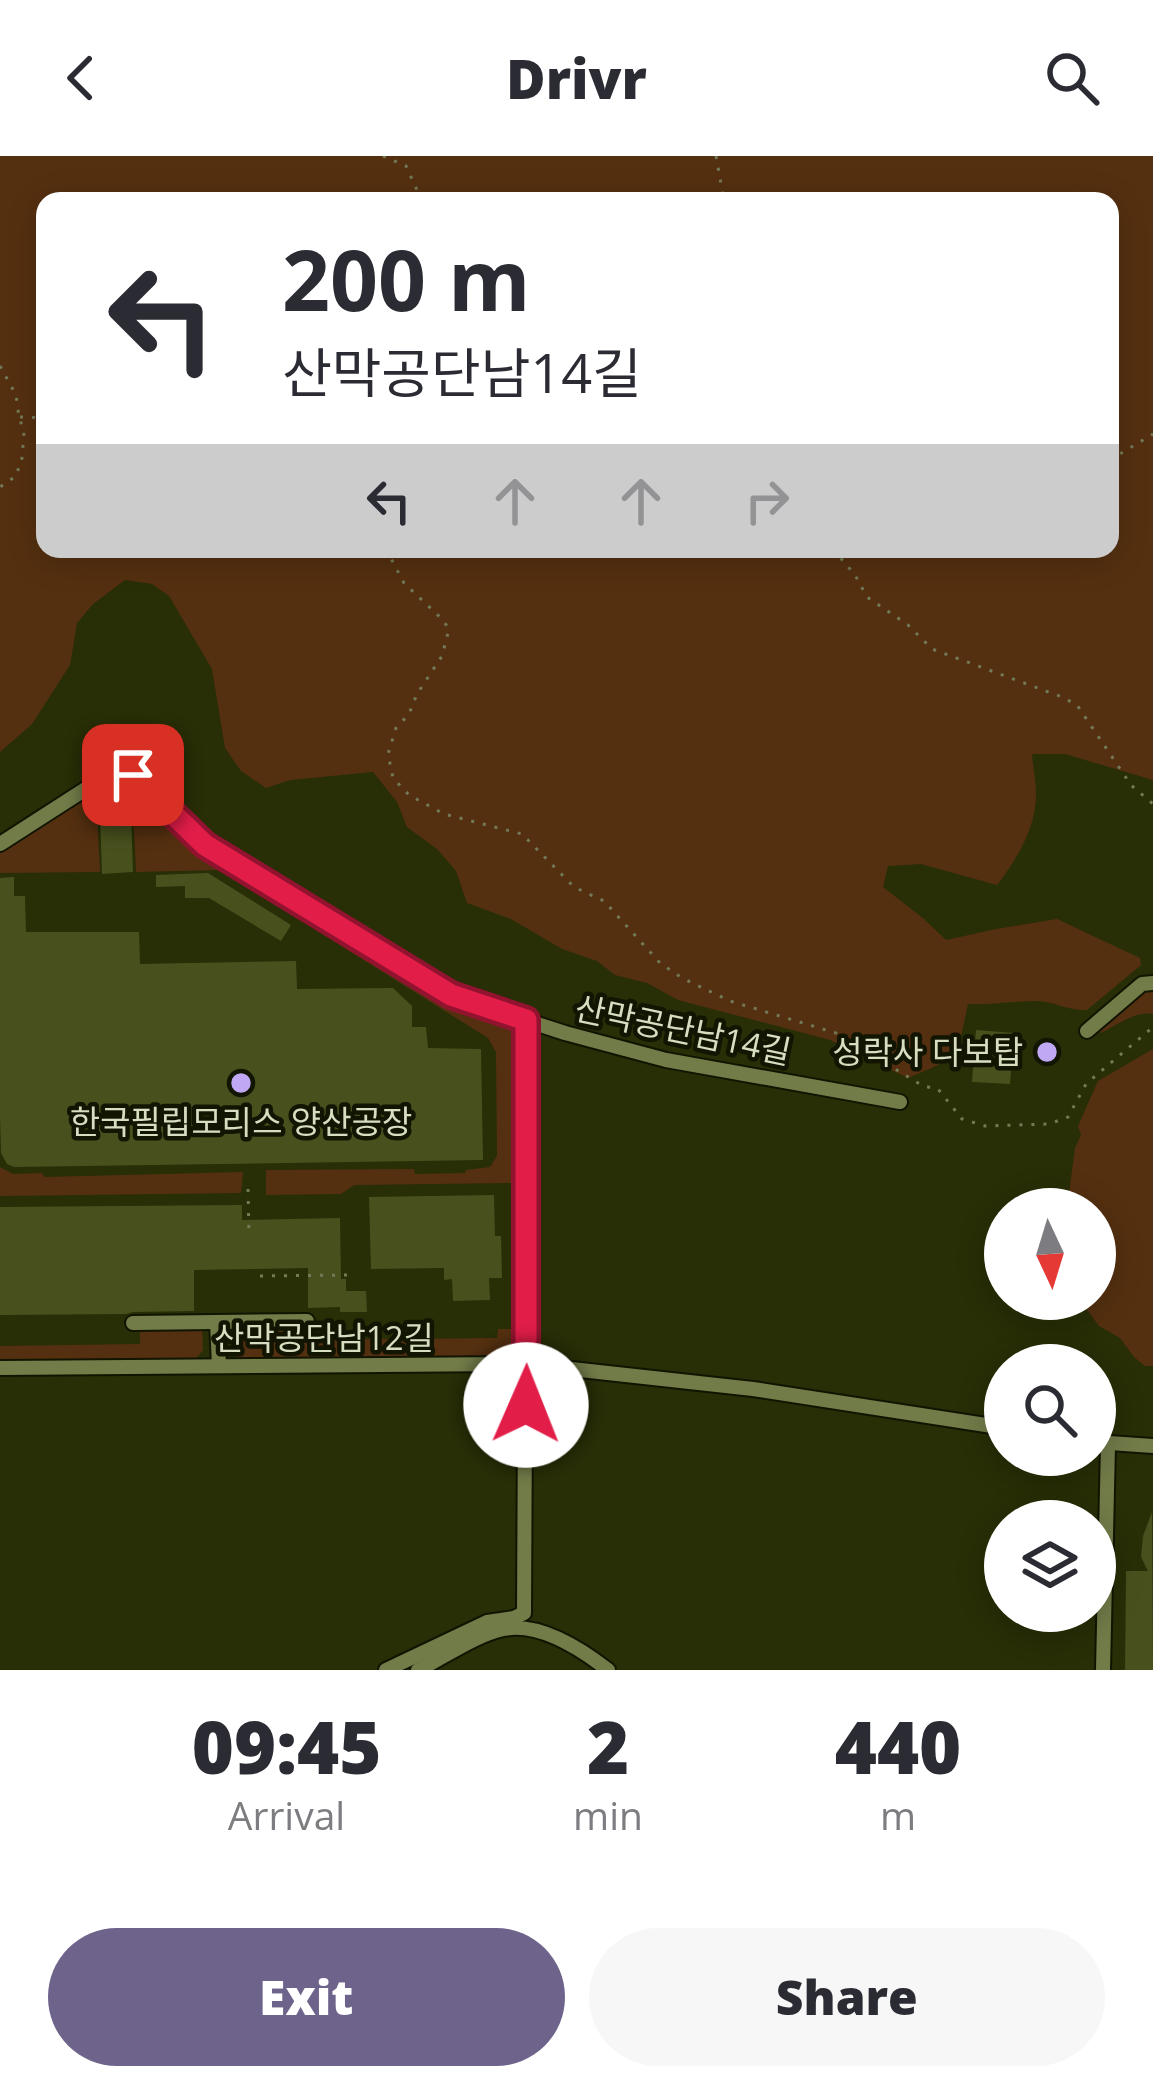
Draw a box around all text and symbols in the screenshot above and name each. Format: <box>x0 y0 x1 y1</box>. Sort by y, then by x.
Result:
text: Drivr <box>506 41 647 115</box>
icon: back <box>48 45 114 111</box>
icon: search <box>1039 45 1105 111</box>
text: 200 m <box>282 221 530 336</box>
icon: left <box>84 240 240 396</box>
text: 산막공단남14길 <box>282 335 642 409</box>
icon: left <box>356 468 422 534</box>
icon: ahead <box>482 468 548 534</box>
icon: ahead <box>608 468 674 534</box>
icon: right <box>734 468 800 534</box>
pin <box>82 724 184 826</box>
icon: arrive <box>100 742 166 808</box>
street label: 산막공단남14길 <box>571 985 795 1074</box>
place label: 성락사 다보탑 <box>832 1029 1023 1074</box>
marker: 성락사 다보탑 <box>1034 1039 1060 1065</box>
marker: 한국필립모리스 양산공장 <box>228 1070 254 1096</box>
place label: 한국필립모리스 양산공장 <box>70 1099 412 1144</box>
north arrow <box>984 1188 1116 1320</box>
map controls <box>984 1188 1116 1632</box>
street label: 산막공단남12길 <box>214 1315 434 1360</box>
position arrow <box>463 1342 589 1468</box>
button: search <box>984 1344 1116 1476</box>
button: layers <box>984 1500 1116 1632</box>
text: 09:45 <box>192 1697 381 1795</box>
text: 2 <box>587 1697 629 1795</box>
text: 440 <box>835 1697 961 1795</box>
text: Arrival <box>228 1788 345 1841</box>
text: min <box>573 1788 643 1841</box>
text: m <box>880 1788 916 1841</box>
button: Exit <box>48 1928 565 2066</box>
button: Share <box>589 1928 1105 2066</box>

